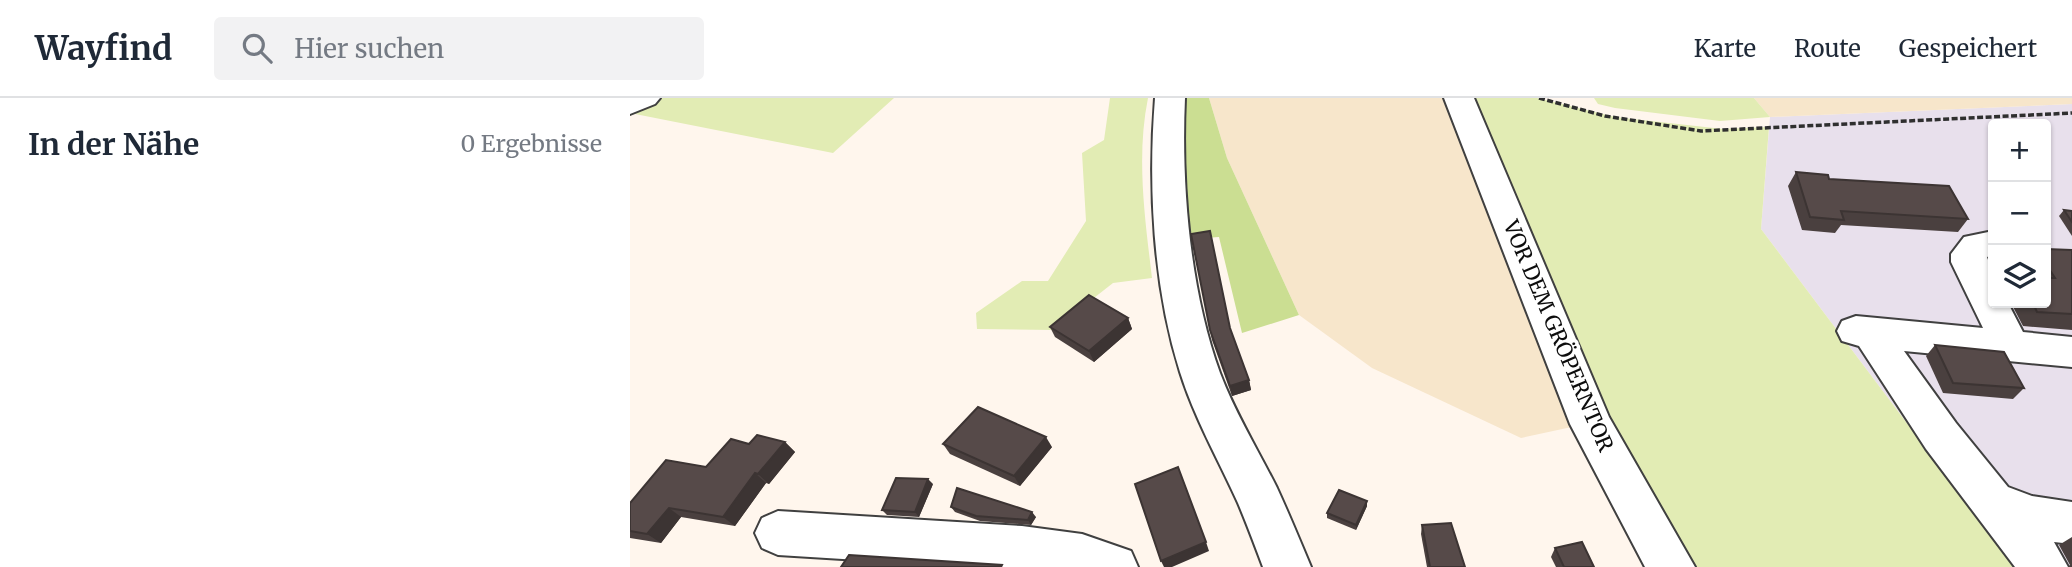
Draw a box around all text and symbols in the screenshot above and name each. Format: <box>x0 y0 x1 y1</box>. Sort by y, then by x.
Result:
search box <box>214 17 704 80</box>
text: Wayfind <box>35 28 172 69</box>
icon: search <box>238 29 276 67</box>
text: Hier suchen <box>294 32 444 65</box>
text: Karte <box>1694 33 1756 64</box>
text: Route <box>1794 33 1861 64</box>
text: Gespeichert <box>1899 33 2037 64</box>
map controls <box>1988 119 2051 308</box>
button: + <box>1988 119 2051 182</box>
text: In der Nähe <box>28 125 199 163</box>
text: 0 Ergebnisse <box>461 129 602 158</box>
button: − <box>1988 182 2051 245</box>
street label: VOR DEM GRÖPERNTOR <box>1497 215 1620 456</box>
button: layers <box>1988 245 2051 308</box>

